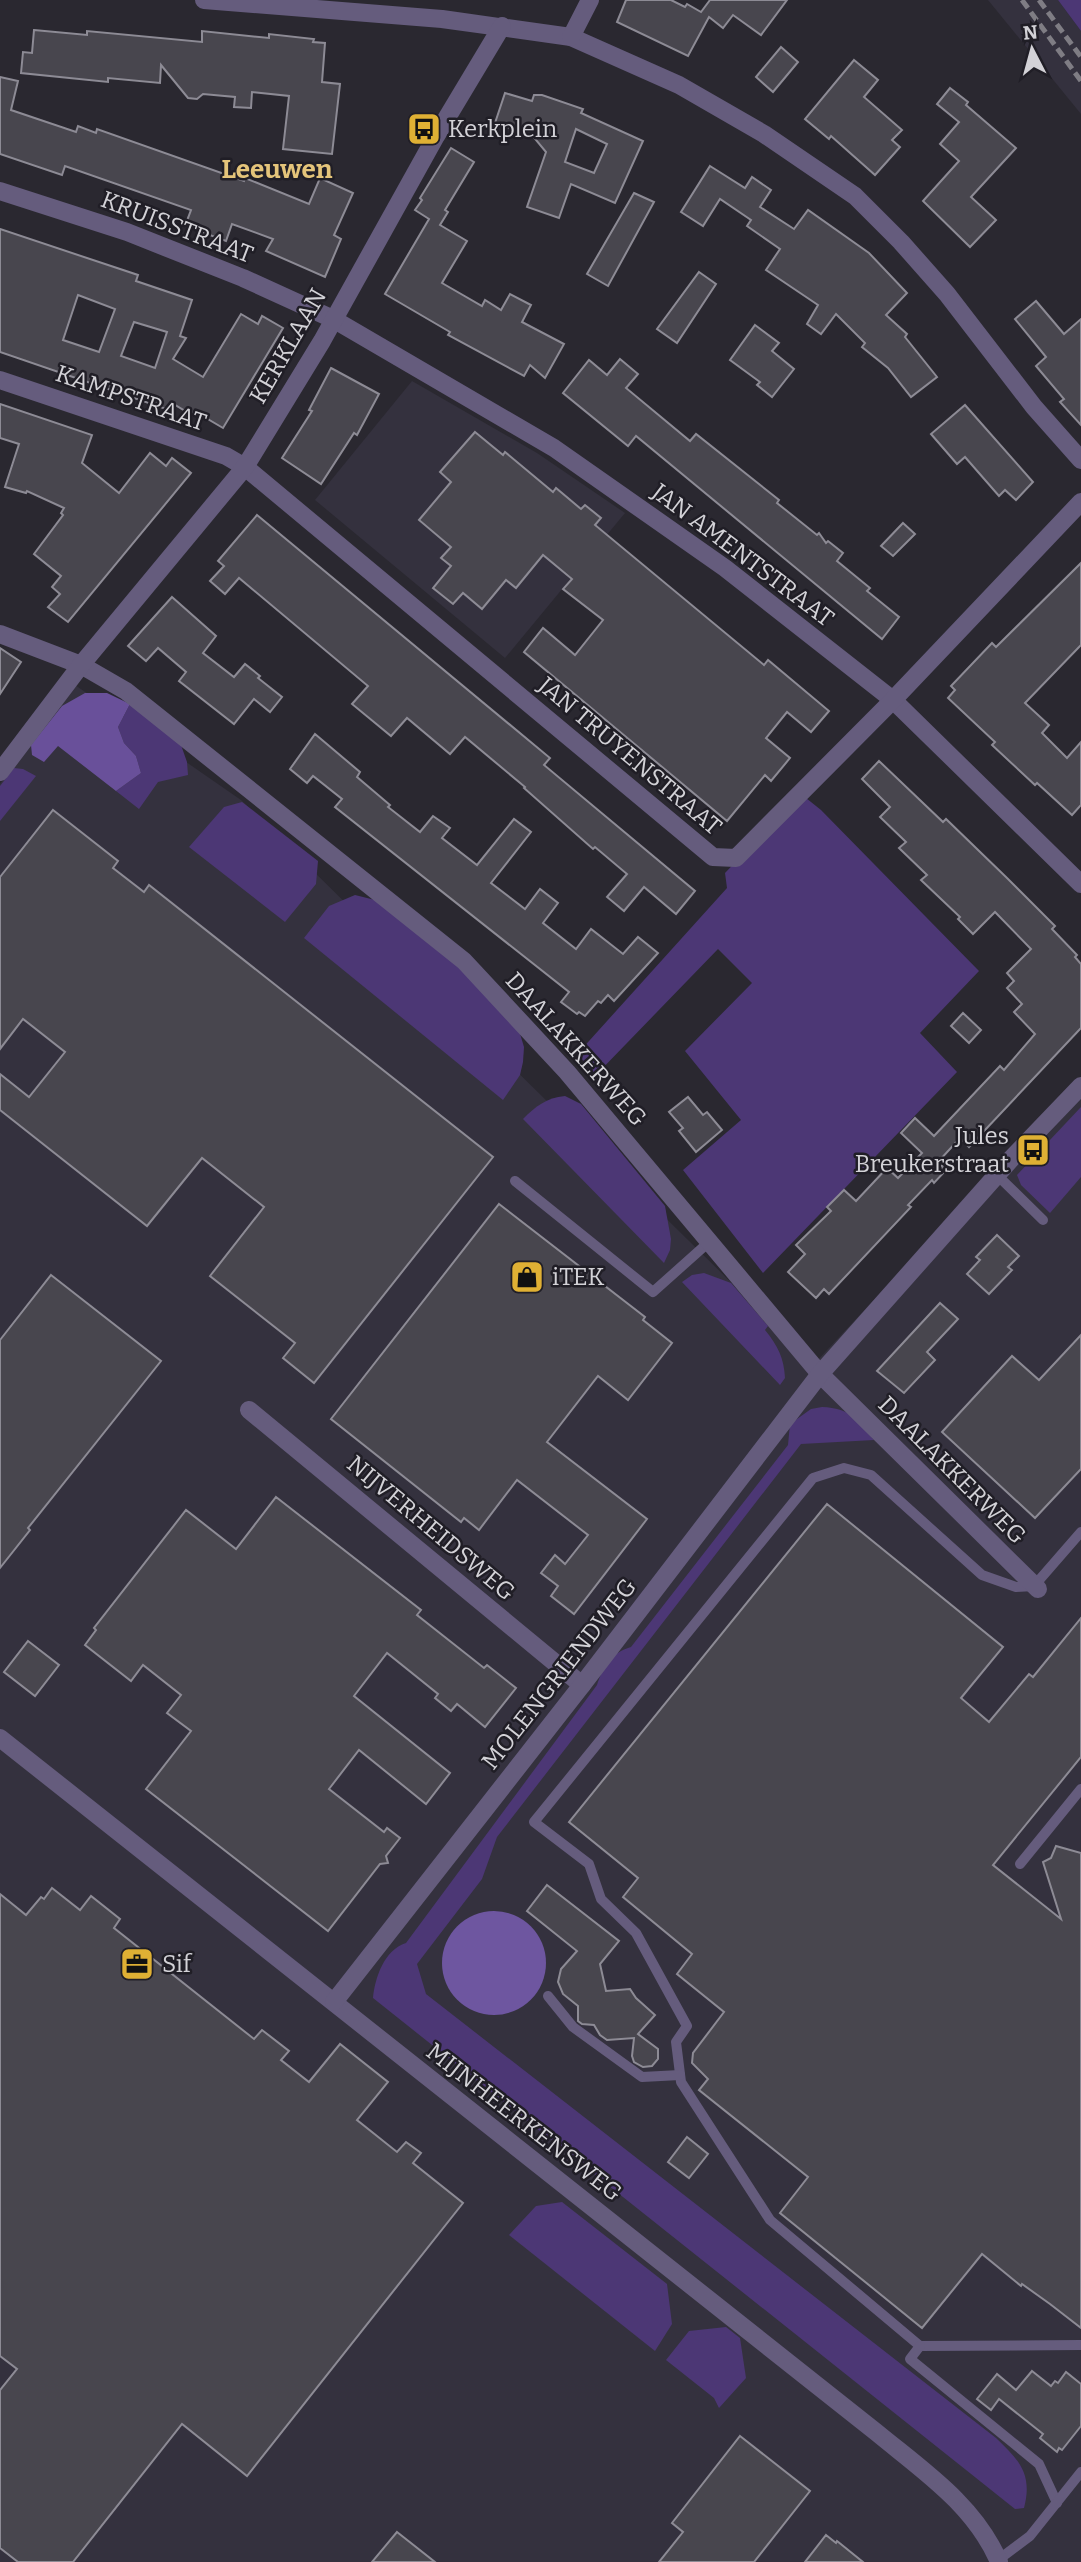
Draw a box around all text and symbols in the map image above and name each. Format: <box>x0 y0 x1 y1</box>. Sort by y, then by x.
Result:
north arrow <box>997 14 1067 84</box>
text: N <box>1022 20 1039 45</box>
bus stop icon: Kerkplein <box>405 110 443 148</box>
place label: Kerkplein <box>448 115 557 143</box>
district label: Leeuwen <box>221 154 333 185</box>
street label: KRUISSTRAAT <box>97 185 257 269</box>
street label: KERKLAAN <box>244 283 332 409</box>
street label: KAMPSTRAAT <box>52 359 210 437</box>
street label: JAN AMENTSTRAAT <box>646 477 839 632</box>
street label: JAN TRUYENSTRAAT <box>532 671 727 841</box>
street label: DAALAKKERWEG <box>500 966 652 1132</box>
place label: Jules Breukerstraat <box>855 1122 1009 1178</box>
bus stop icon: Jules Breukerstraat <box>1014 1131 1052 1169</box>
shop icon: iTEK <box>508 1258 546 1296</box>
place label: iTEK <box>552 1263 605 1291</box>
street label: DAALAKKERWEG <box>872 1390 1032 1550</box>
street label: NIJVERHEIDSWEG <box>341 1450 521 1606</box>
street label: MOLENGRIENDWEG <box>476 1573 642 1775</box>
office icon: Sif <box>118 1945 156 1983</box>
place label: Sif <box>162 1950 193 1978</box>
street label: MIJNHEERKENSWEG <box>421 2037 627 2207</box>

